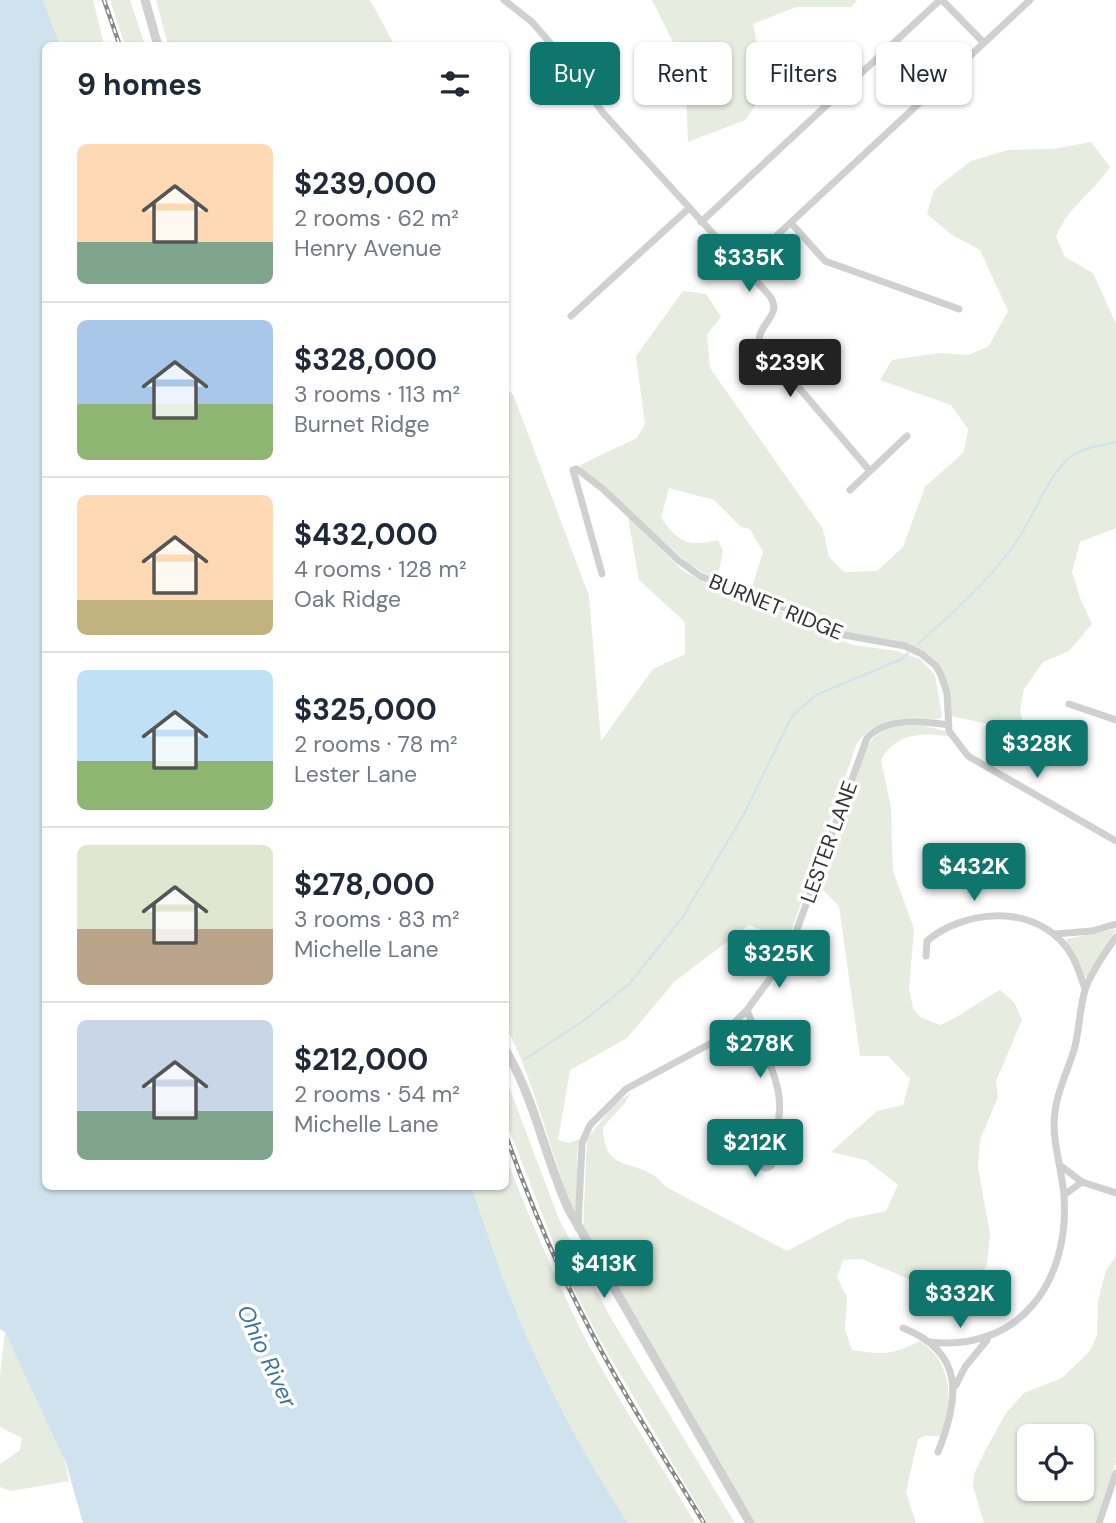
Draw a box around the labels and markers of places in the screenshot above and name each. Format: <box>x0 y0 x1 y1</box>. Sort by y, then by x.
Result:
pin: $335K <box>700 234 798 294</box>
pin: $239K <box>741 340 839 399</box>
pin: $328K <box>988 720 1086 780</box>
pin: $432K <box>925 844 1023 903</box>
pin: $325K <box>730 930 828 990</box>
pin: $278K <box>711 1020 809 1080</box>
pin: $212K <box>706 1120 804 1179</box>
pin: $413K <box>555 1240 653 1300</box>
pin: $332K <box>911 1270 1009 1330</box>

